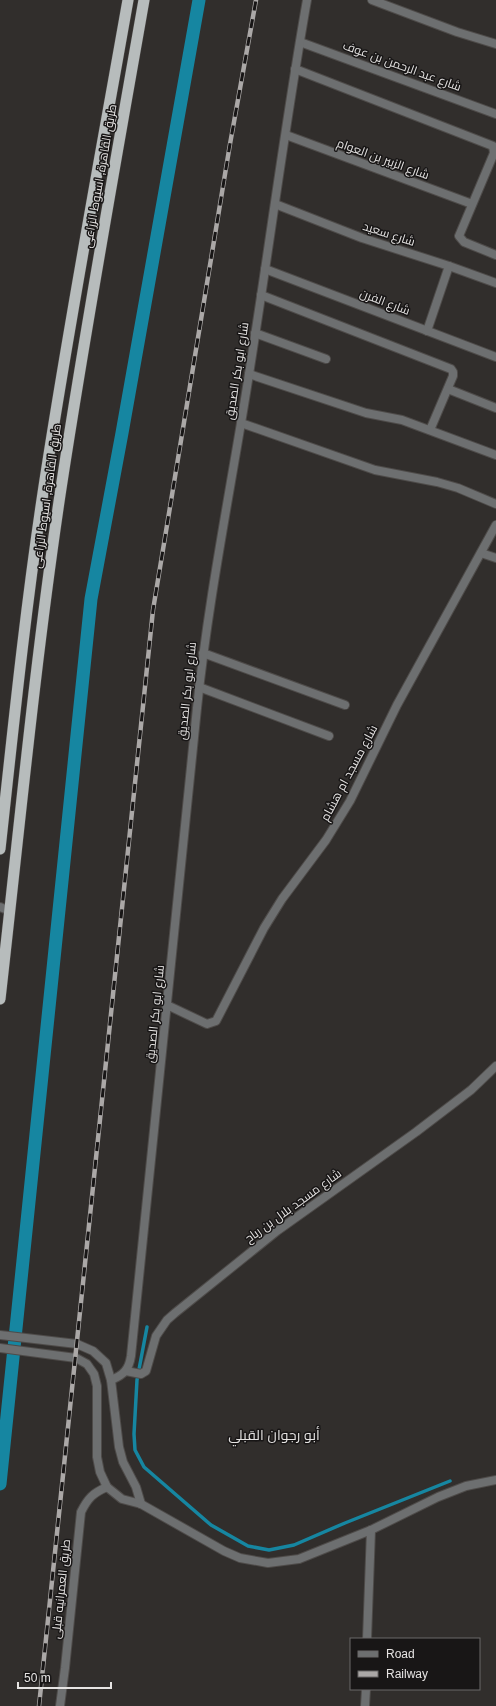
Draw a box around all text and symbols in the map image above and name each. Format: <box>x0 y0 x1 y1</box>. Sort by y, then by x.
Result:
street label: شارع عبد الرحمن بن عوف <box>341 38 463 95</box>
street label: طريق القاهرة, اسيوط الزراعى <box>80 103 120 249</box>
street label: شارع الزبير بن العوام <box>335 136 431 183</box>
street label: شارع سعيد <box>361 219 417 250</box>
street label: شارع الفرن <box>358 286 412 319</box>
street label: شارع ابو بكر الصديق <box>222 321 253 421</box>
street label: طريق القاهرة, اسيوط الزراعى <box>30 423 64 569</box>
street label: شارع ابو بكر الصديق <box>175 641 200 741</box>
street label: شارع مسجد ام هشام <box>318 723 381 824</box>
street label: شارع ابو بكر الصديق <box>143 964 168 1064</box>
street label: شارع مسجد بلال بن رباح <box>242 1166 345 1247</box>
district label: أبو رجوان القبلي <box>228 1426 320 1447</box>
street label: طريق العمرانيه قبلى <box>49 1538 73 1640</box>
legend <box>350 1638 480 1690</box>
text: Road <box>386 1647 415 1661</box>
scale bar <box>18 1664 111 1690</box>
text: Railway <box>386 1667 428 1681</box>
text: 50 m <box>24 1671 51 1685</box>

